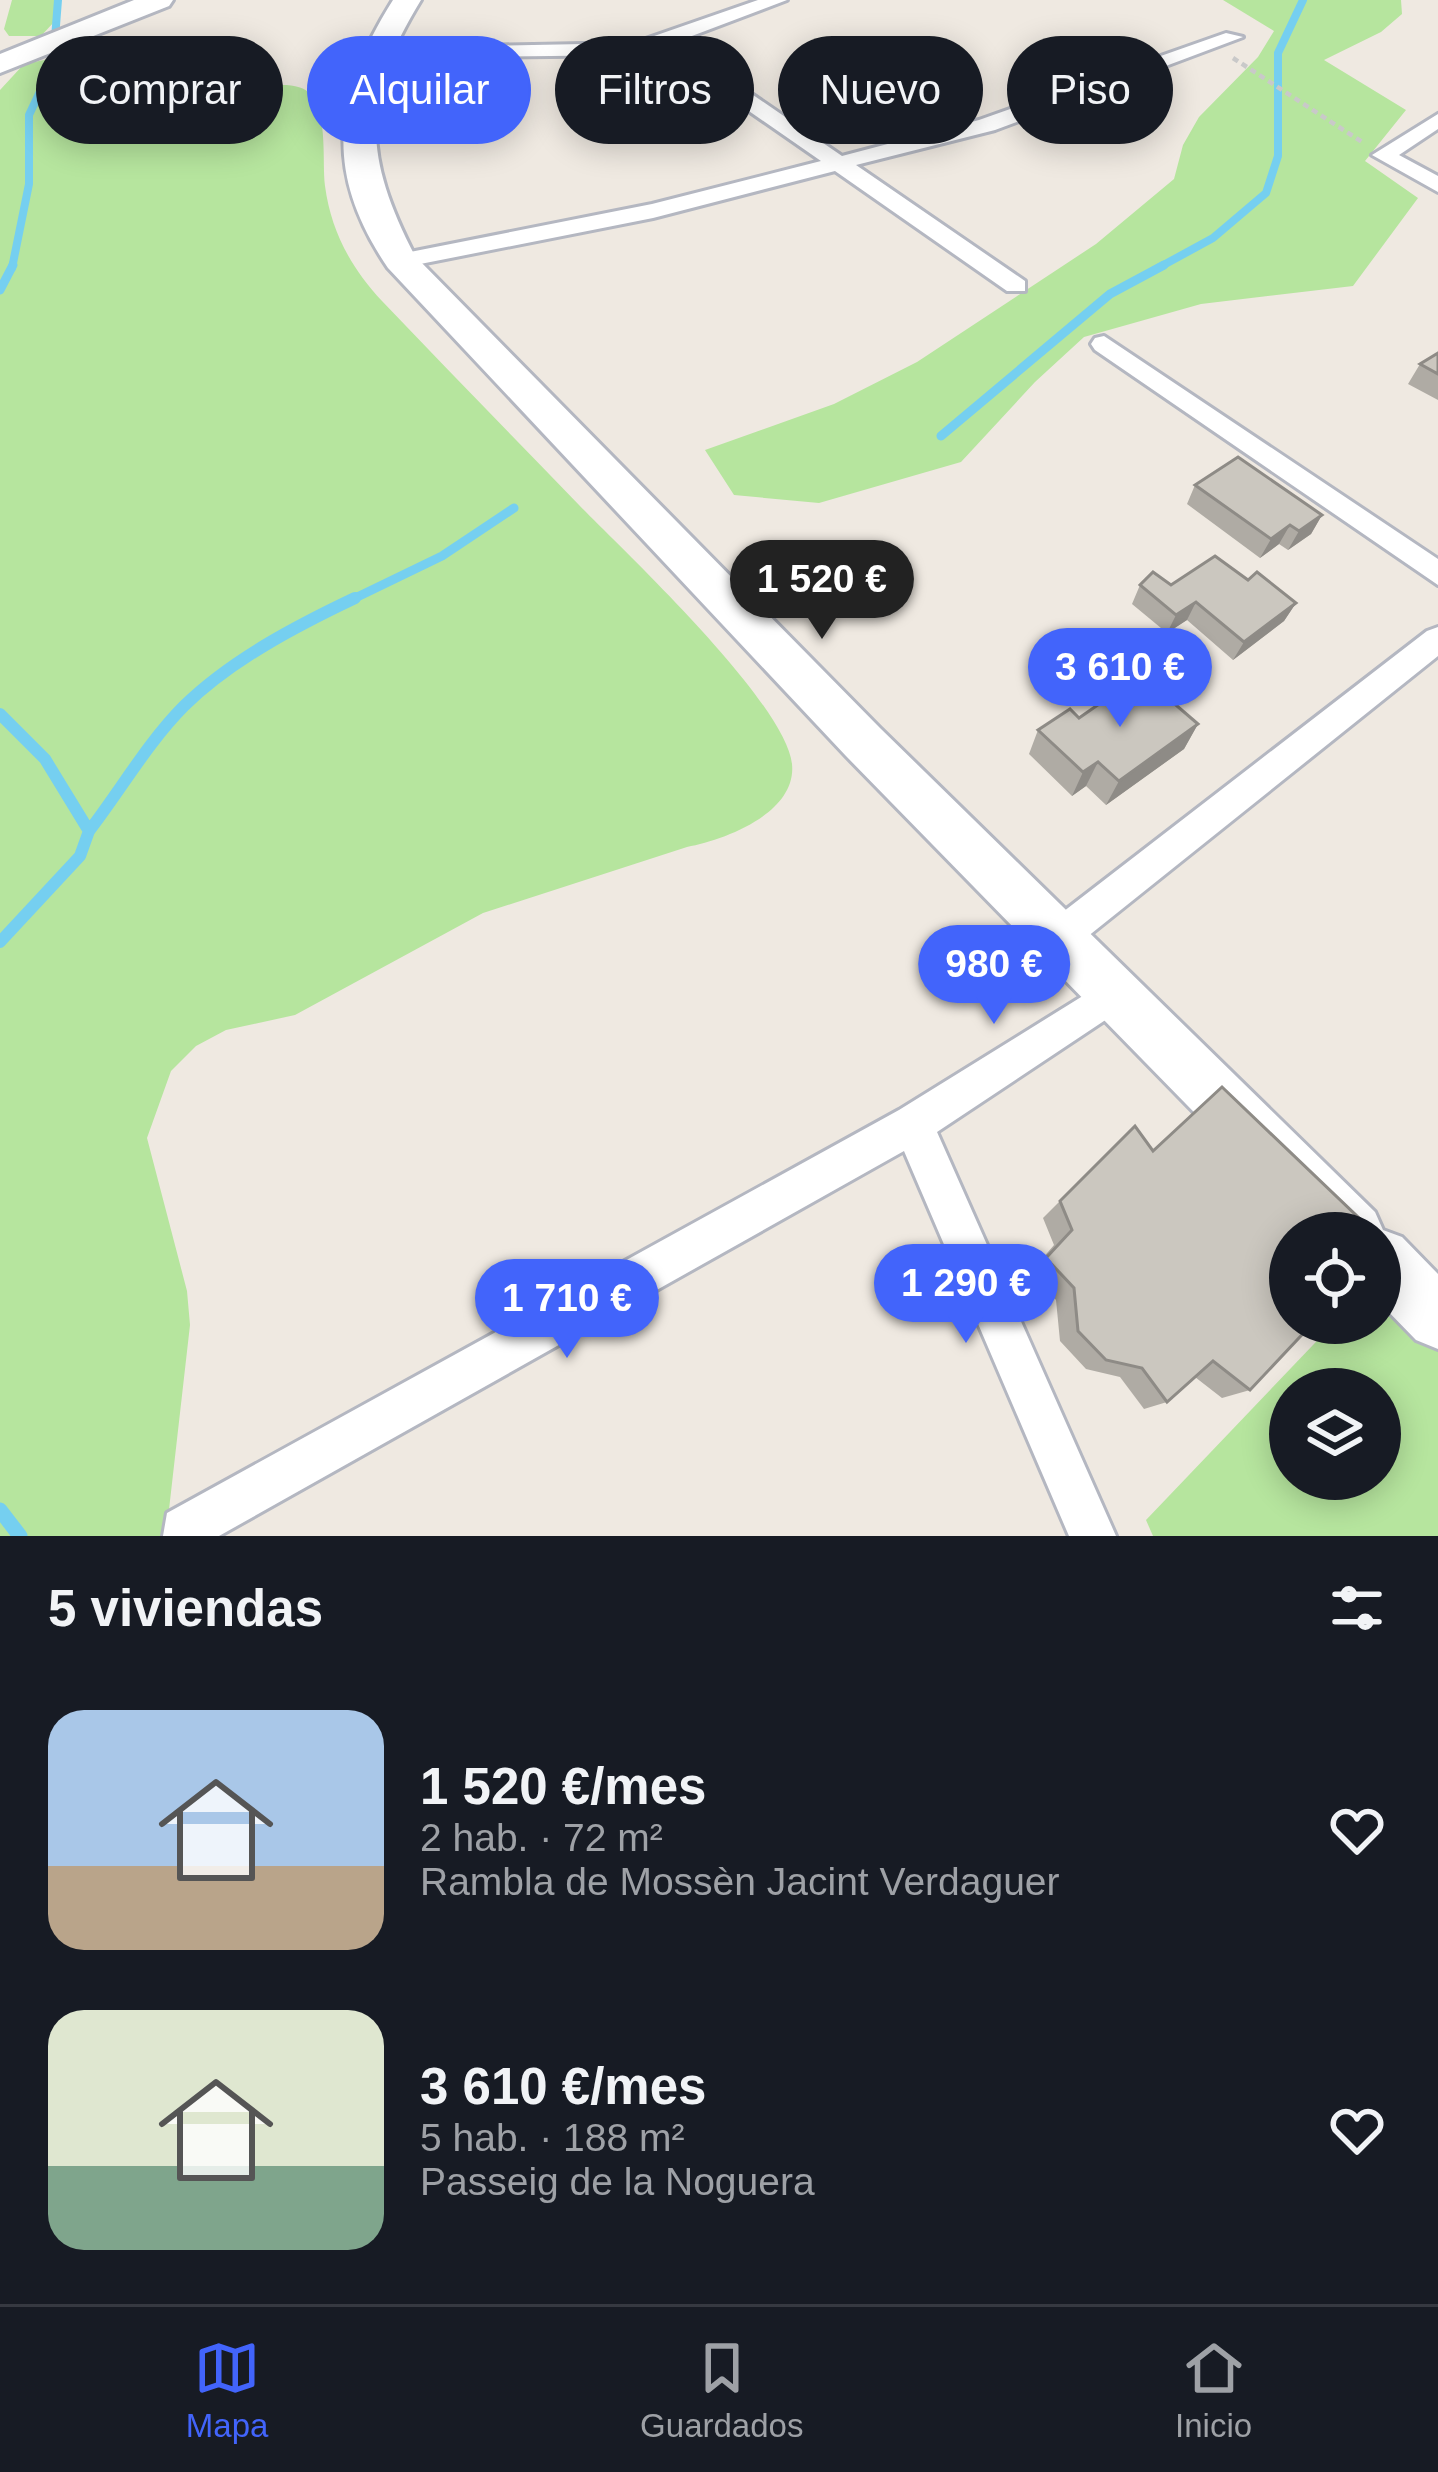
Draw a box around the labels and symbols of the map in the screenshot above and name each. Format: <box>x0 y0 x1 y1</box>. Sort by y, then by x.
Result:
pin: 1 520 € <box>711 540 933 642</box>
pin: 3 610 € <box>1009 628 1231 730</box>
pin: 980 € <box>910 925 1078 1027</box>
pin: 1 290 € <box>855 1244 1077 1346</box>
pin: 1 710 € <box>456 1259 678 1361</box>

